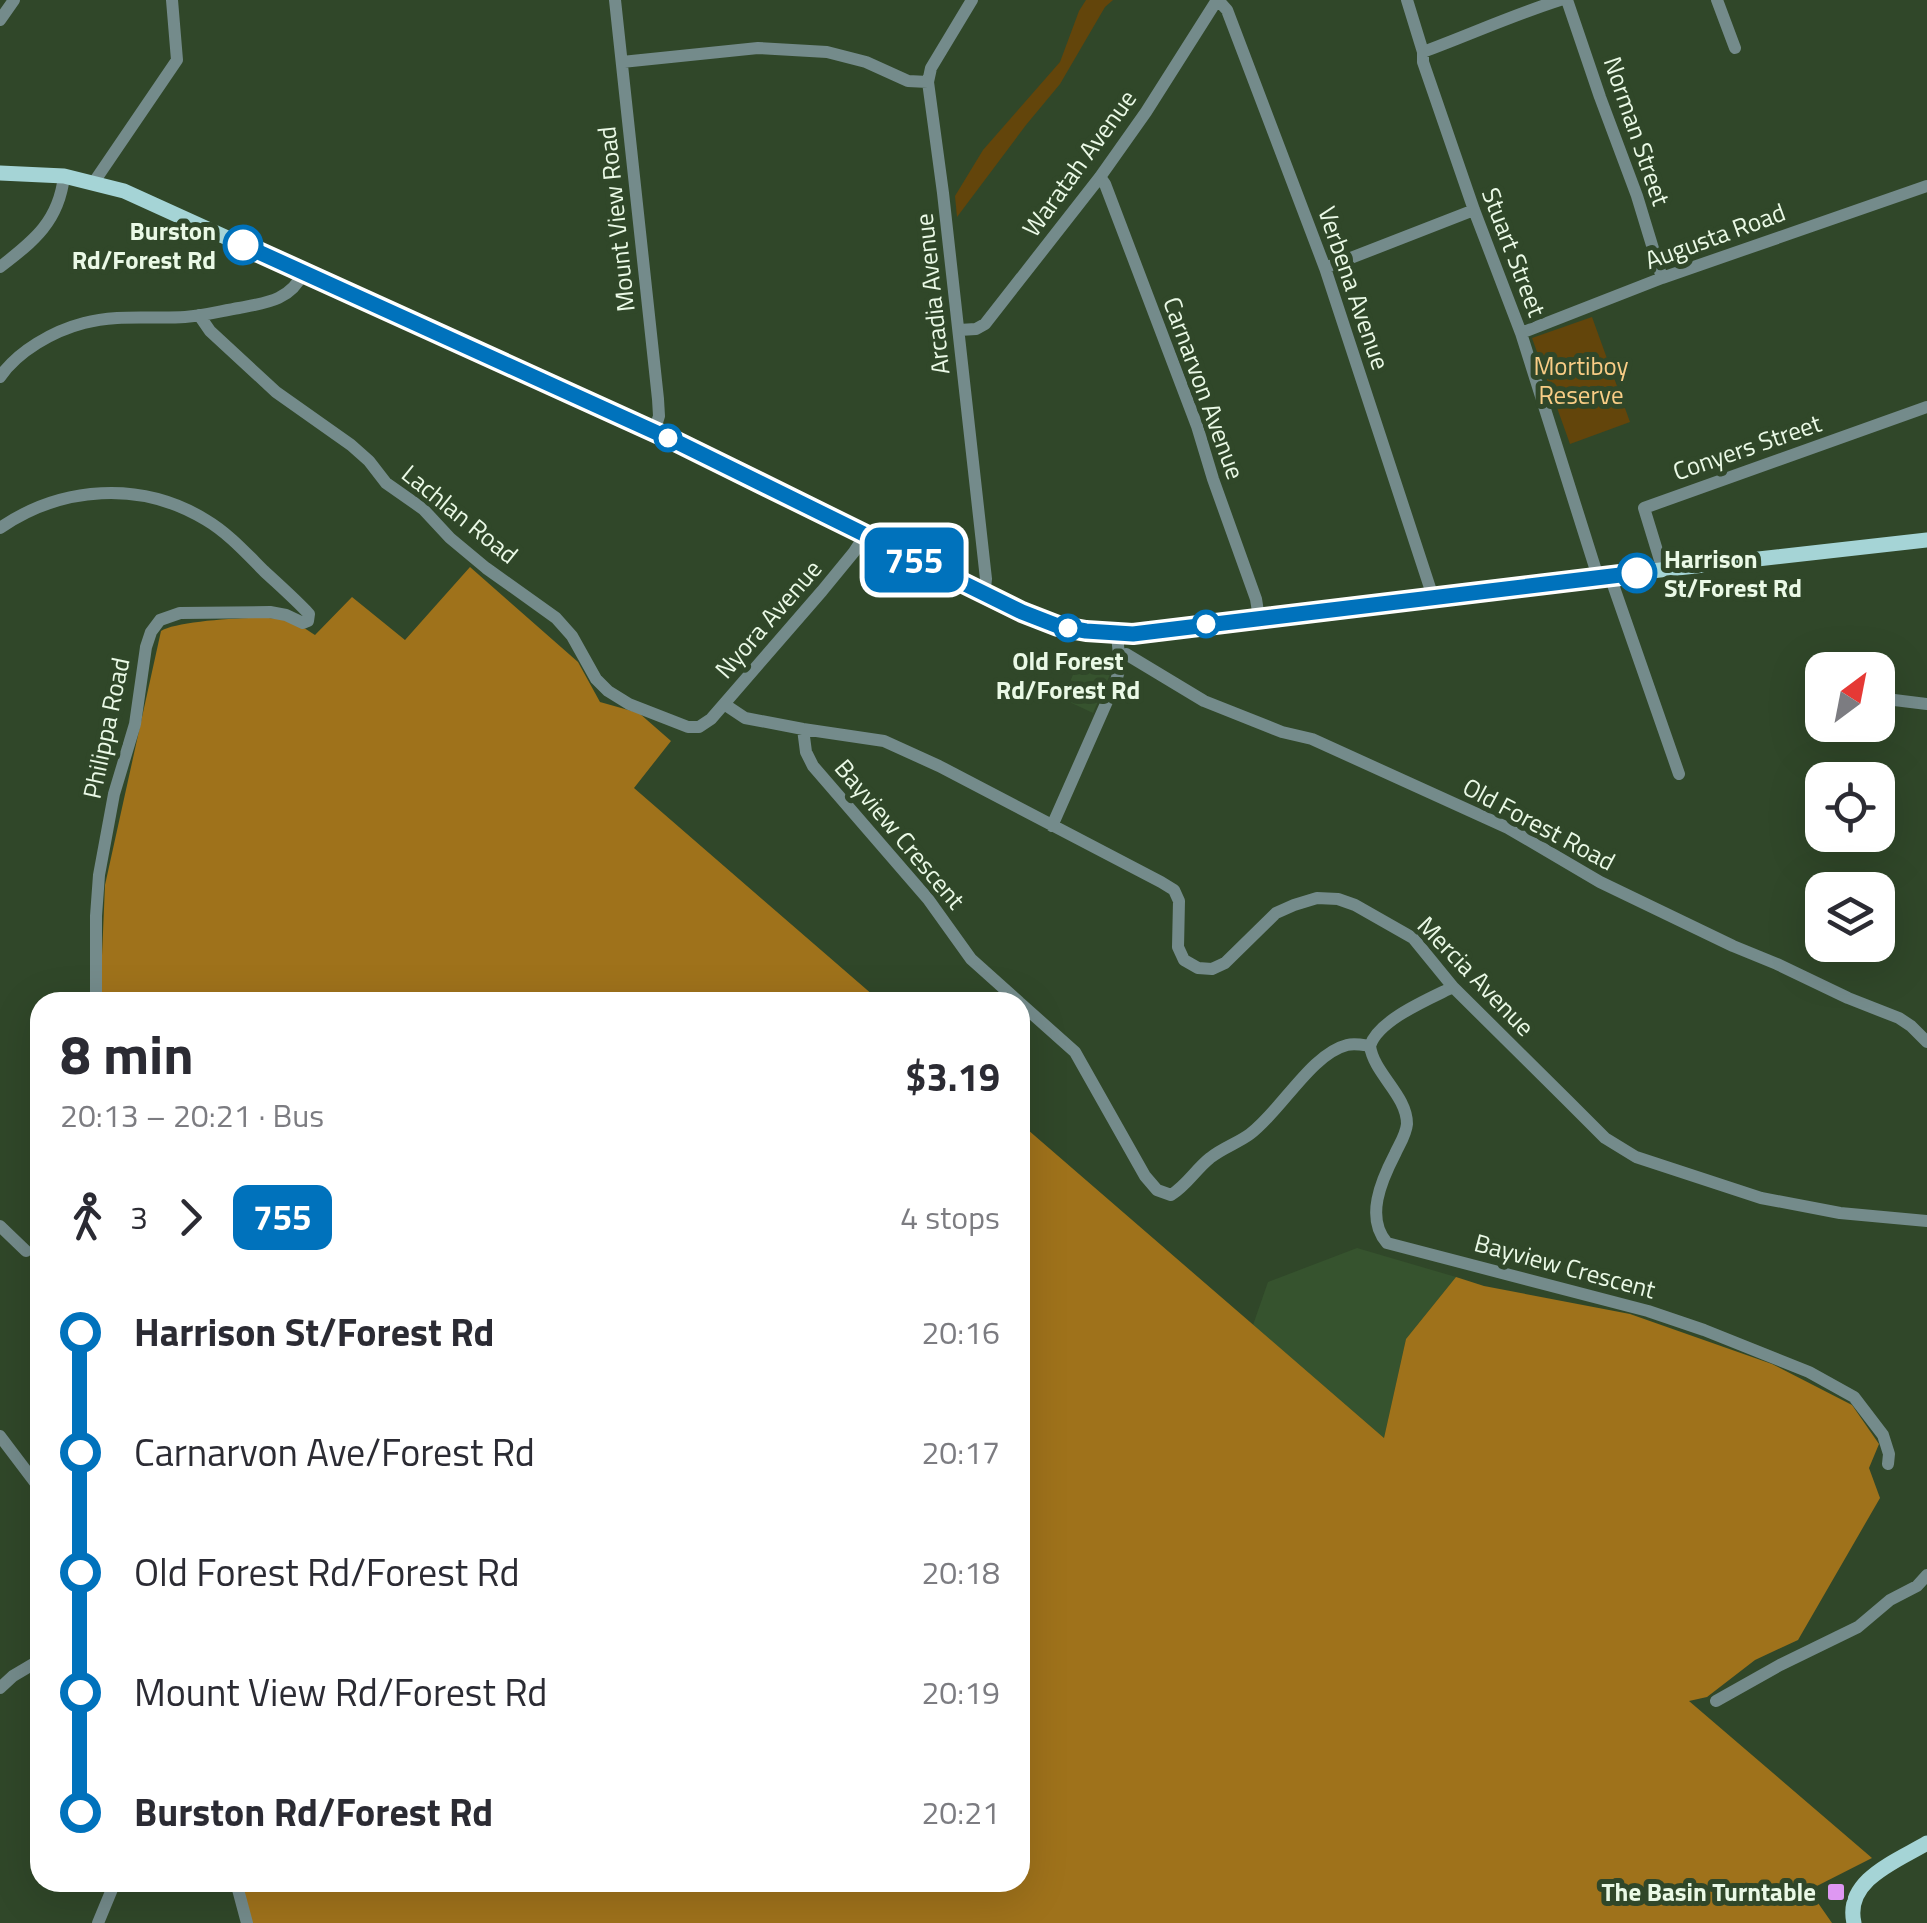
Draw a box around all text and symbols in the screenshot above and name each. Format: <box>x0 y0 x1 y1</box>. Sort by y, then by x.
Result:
street label: Norman Street <box>1594 51 1680 211</box>
street label: Waratah Avenue <box>1013 81 1145 245</box>
street label: Mount View Road <box>587 124 645 314</box>
street label: Stuart Street <box>1472 182 1556 322</box>
street label: Augusta Road <box>1640 193 1790 279</box>
street label: Verbena Avenue <box>1308 201 1400 375</box>
place label: Burston Rd/Forest Rd <box>72 212 216 279</box>
street label: Arcadia Avenue <box>905 212 959 376</box>
marker: Burston Rd/Forest Rd <box>224 226 262 264</box>
street label: Carnarvon Avenue <box>1153 292 1255 484</box>
park label: Mortiboy Reserve <box>1533 347 1629 414</box>
street label: Conyers Street <box>1668 404 1826 490</box>
unlabelled marker <box>655 425 681 451</box>
street label: Lachlan Road <box>394 455 526 573</box>
line badge: 755 <box>856 528 972 592</box>
text: 755 <box>885 533 943 587</box>
place label: Harrison St/Forest Rd <box>1664 540 1802 607</box>
street label: Nyora Avenue <box>705 551 831 687</box>
marker: Harrison St/Forest Rd <box>1618 554 1656 592</box>
unlabelled marker <box>1193 611 1219 637</box>
marker: Old Forest Rd/Forest Rd <box>1055 615 1081 641</box>
place label: Old Forest Rd/Forest Rd <box>996 642 1140 709</box>
north arrow <box>1805 652 1895 742</box>
map controls <box>1805 652 1895 962</box>
street label: Philippa Road <box>72 654 140 802</box>
street label: Bayview Crescent <box>826 751 975 918</box>
button: locate <box>1805 762 1895 852</box>
street label: Old Forest Road <box>1456 768 1622 880</box>
button: layers <box>1805 872 1895 962</box>
street label: Mercia Avenue <box>1409 907 1543 1045</box>
text: 8 min <box>60 1012 194 1095</box>
text: $3.19 <box>905 1048 1000 1106</box>
text: 20:13 – 20:21 · Bus <box>60 1091 324 1139</box>
icon: walk <box>60 1190 115 1245</box>
icon: forward <box>163 1190 218 1245</box>
text: 755 <box>253 1190 312 1244</box>
text: 3 <box>130 1193 148 1241</box>
text: 4 stops <box>900 1193 1000 1241</box>
street label: Bayview Crescent <box>1470 1224 1660 1308</box>
text: Harrison St/Forest Rd <box>134 1303 494 1361</box>
text: 20:16 <box>921 1308 1000 1356</box>
text: Carnarvon Ave/Forest Rd <box>134 1423 535 1481</box>
text: 20:17 <box>921 1428 1000 1476</box>
text: Old Forest Rd/Forest Rd <box>134 1543 520 1601</box>
text: 20:18 <box>921 1548 1000 1596</box>
text: Mount View Rd/Forest Rd <box>134 1663 547 1721</box>
text: 20:19 <box>921 1668 1000 1716</box>
text: Burston Rd/Forest Rd <box>134 1783 493 1841</box>
text: 20:21 <box>921 1788 1000 1836</box>
place label: The Basin Turntable <box>1601 1873 1816 1911</box>
marker: The Basin Turntable <box>1825 1881 1847 1903</box>

